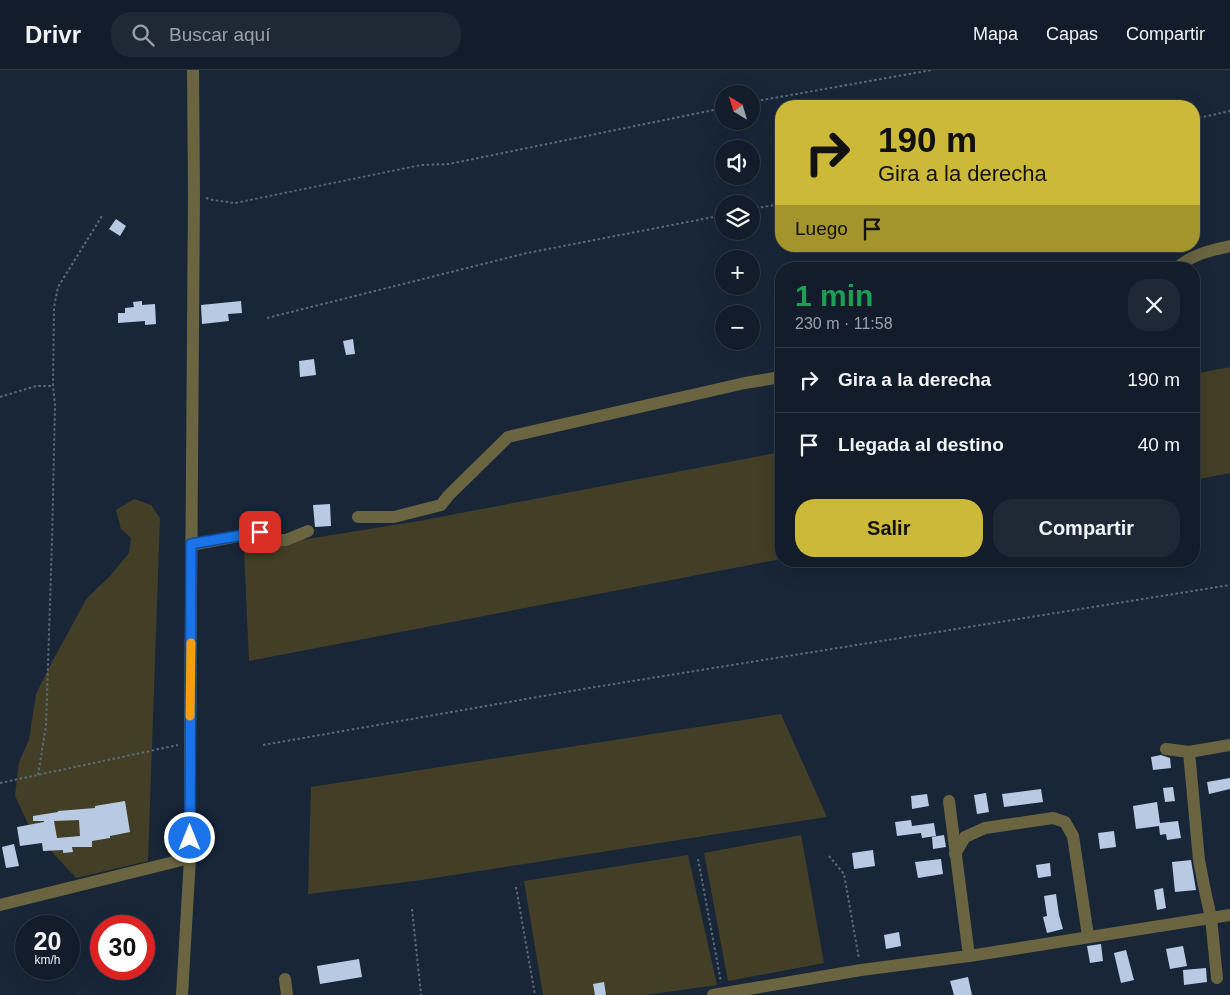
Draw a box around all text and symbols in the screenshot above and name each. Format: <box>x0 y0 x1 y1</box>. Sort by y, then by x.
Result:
search box <box>111 12 461 57</box>
text: Drivr <box>25 21 81 48</box>
icon: search <box>129 21 157 49</box>
text: Buscar aquí <box>169 24 270 45</box>
text: Mapa <box>973 24 1018 44</box>
text: Capas <box>1046 24 1098 44</box>
text: Compartir <box>1126 24 1205 44</box>
north arrow <box>715 85 760 130</box>
map controls <box>715 85 760 350</box>
icon: right <box>795 120 860 185</box>
text: 190 m <box>878 120 977 159</box>
button: sound <box>715 140 760 185</box>
text: Gira a la derecha <box>878 161 1047 186</box>
button: layers <box>715 195 760 240</box>
icon: arrive <box>858 215 886 243</box>
text: Luego <box>795 218 848 239</box>
button: + <box>715 250 760 295</box>
text: 1 min <box>795 279 873 312</box>
button: close <box>1128 279 1180 331</box>
button: − <box>715 305 760 350</box>
text: 230 m · 11:58 <box>795 315 893 332</box>
icon: right <box>795 366 823 394</box>
text: Gira a la derecha <box>838 369 991 390</box>
text: 190 m <box>1127 369 1180 390</box>
icon: arrive <box>795 431 823 459</box>
text: Llegada al destino <box>838 434 1004 455</box>
text: 40 m <box>1138 434 1180 455</box>
button: Salir <box>795 499 983 557</box>
button: Compartir <box>993 499 1180 557</box>
pin <box>239 511 281 553</box>
icon: arrive <box>246 518 274 546</box>
position arrow <box>163 811 215 863</box>
speed limit sign: 30 <box>90 915 155 980</box>
text: 20 <box>34 927 61 955</box>
text: km/h <box>34 953 61 967</box>

